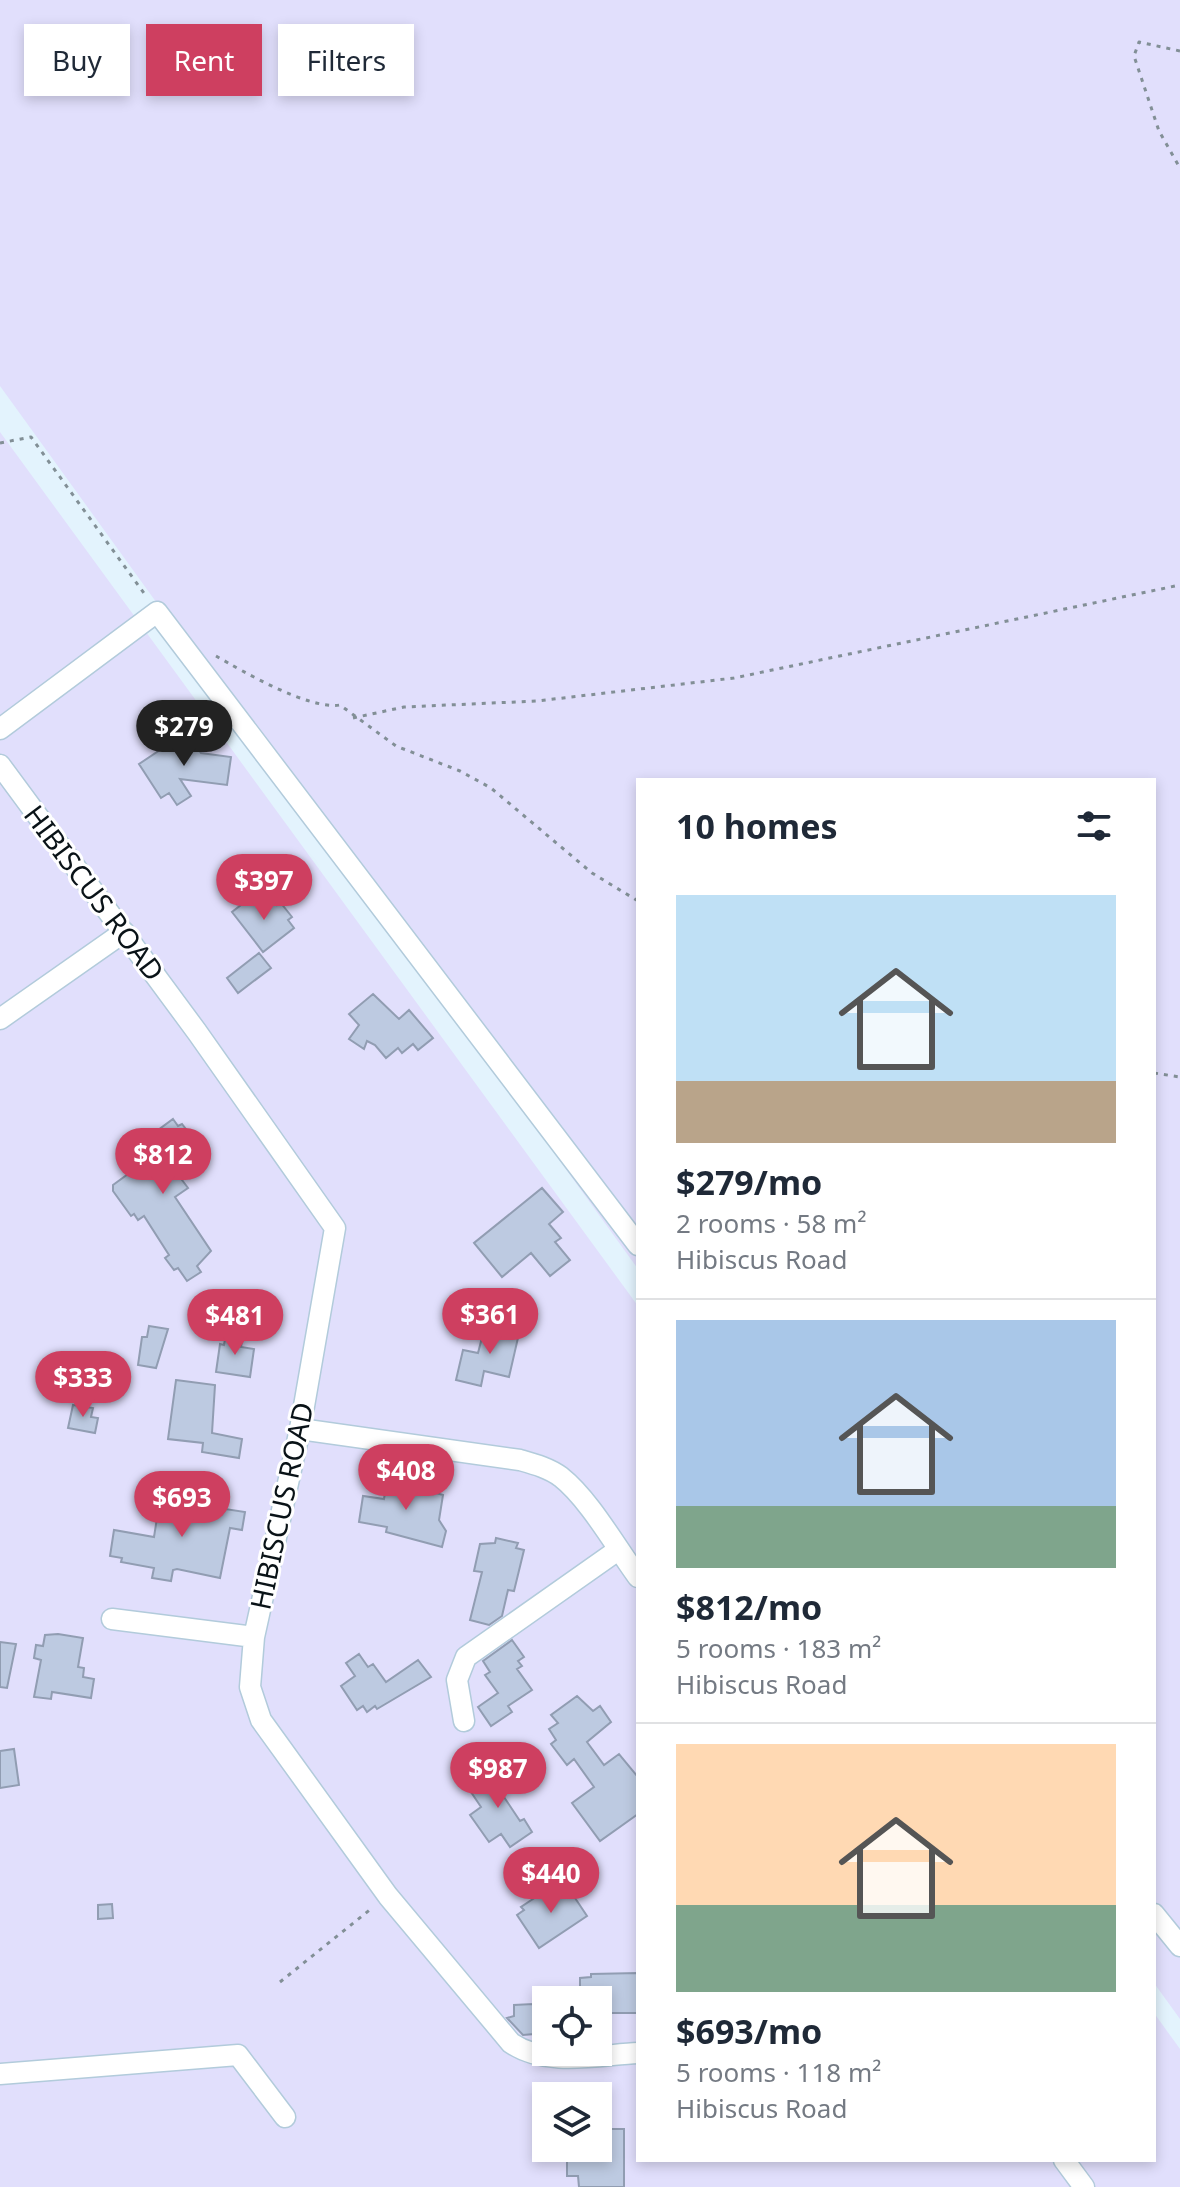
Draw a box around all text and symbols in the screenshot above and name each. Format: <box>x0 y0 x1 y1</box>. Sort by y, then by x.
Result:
chip: Buy <box>24 24 130 96</box>
chip: Rent <box>146 24 262 96</box>
chip: Filters <box>278 24 414 96</box>
pin: $279 <box>137 700 231 768</box>
text: $279 <box>154 708 214 744</box>
street label: HIBISCUS ROAD <box>16 797 174 988</box>
text: 10 homes <box>676 803 838 849</box>
icon: filters <box>1072 804 1116 848</box>
pin: $397 <box>217 854 311 922</box>
text: $397 <box>234 862 294 898</box>
icon: home <box>824 947 968 1091</box>
pin: $812 <box>116 1128 210 1196</box>
text: $812 <box>133 1136 193 1172</box>
text: $279/mo <box>676 1159 822 1205</box>
text: 2 rooms · 58 m² <box>676 1205 866 1241</box>
text: Hibiscus Road <box>676 1241 847 1277</box>
pin: $361 <box>443 1288 537 1356</box>
pin: $481 <box>188 1289 282 1357</box>
text: $361 <box>460 1296 520 1332</box>
text: $481 <box>205 1297 265 1333</box>
pin: $333 <box>36 1351 130 1419</box>
text: $333 <box>53 1359 113 1395</box>
icon: home <box>824 1372 968 1516</box>
street label: HIBISCUS ROAD <box>240 1399 322 1613</box>
pin: $408 <box>359 1444 453 1512</box>
text: $408 <box>376 1452 436 1488</box>
pin: $693 <box>135 1471 229 1539</box>
text: $693 <box>152 1479 212 1515</box>
text: $812/mo <box>676 1584 822 1630</box>
text: 5 rooms · 183 m² <box>676 1630 881 1666</box>
text: Hibiscus Road <box>676 1666 847 1702</box>
pin: $987 <box>451 1742 545 1810</box>
text: $987 <box>468 1750 528 1786</box>
icon: home <box>824 1796 968 1940</box>
pin: $440 <box>504 1847 598 1915</box>
text: $440 <box>521 1855 581 1891</box>
map controls <box>532 1986 612 2162</box>
button: locate <box>532 1986 612 2066</box>
text: $693/mo <box>676 2008 822 2054</box>
text: 5 rooms · 118 m² <box>676 2054 881 2090</box>
button: layers <box>532 2082 612 2162</box>
text: Hibiscus Road <box>676 2090 847 2126</box>

